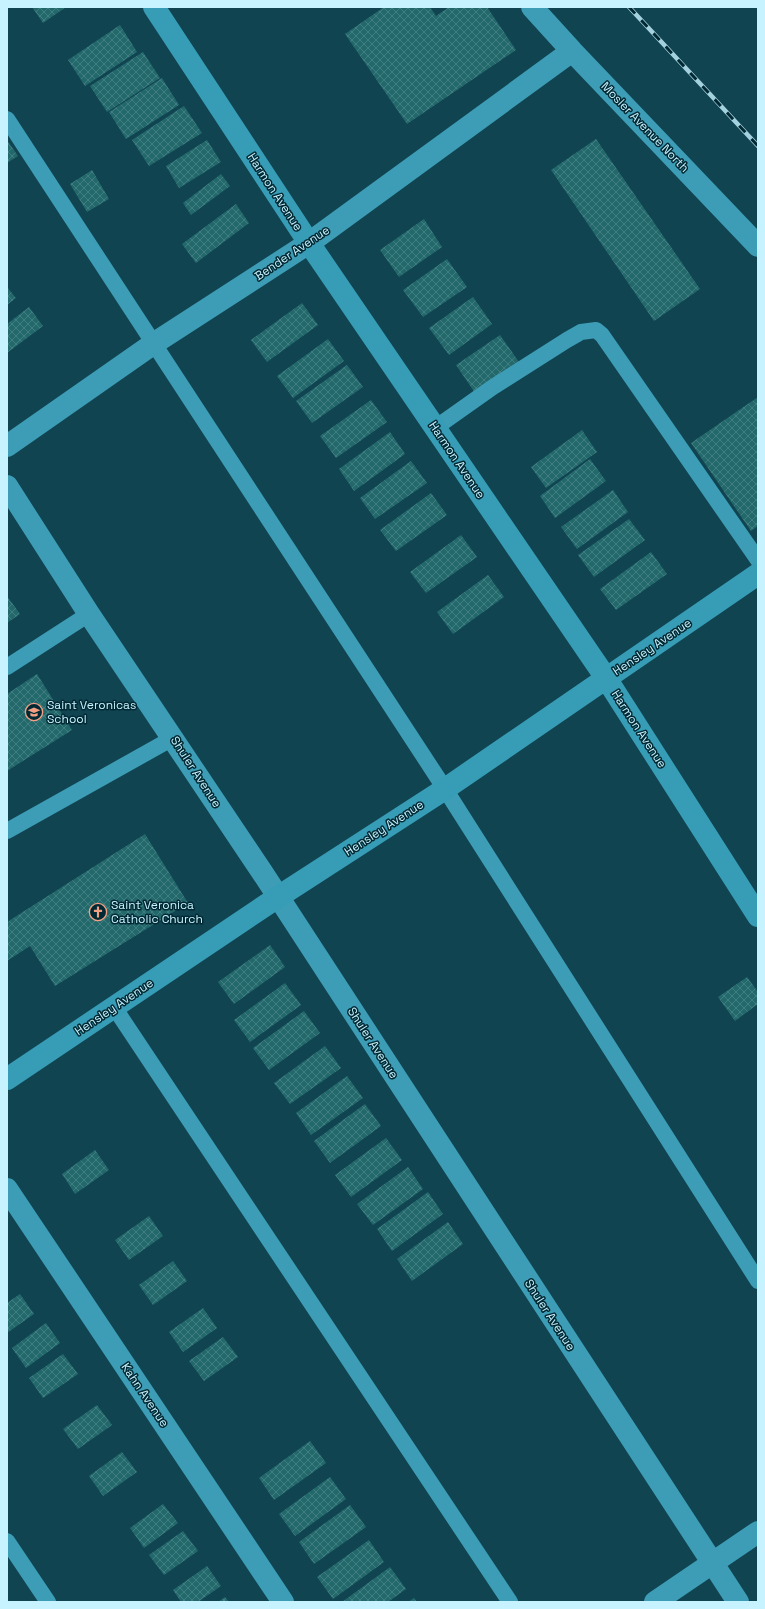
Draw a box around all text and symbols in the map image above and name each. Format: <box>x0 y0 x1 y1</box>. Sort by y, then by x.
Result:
street label: Mosler Avenue North <box>598 78 692 176</box>
street label: Harmon Avenue <box>244 150 306 234</box>
street label: Bender Avenue <box>251 222 333 284</box>
street label: Harmon Avenue <box>425 418 489 502</box>
street label: Hensley Avenue <box>610 615 694 679</box>
street label: Harmon Avenue <box>608 687 670 771</box>
place label: Saint Veronicas School <box>47 697 136 727</box>
school or university icon: Saint Veronicas School <box>24 702 44 722</box>
street label: Shuler Avenue <box>167 733 225 811</box>
street label: Hensley Avenue <box>341 796 427 860</box>
place label: Saint Veronica Catholic Church <box>111 897 203 927</box>
church icon: Saint Veronica Catholic Church <box>88 902 108 922</box>
street label: Hensley Avenue <box>72 975 156 1039</box>
street label: Shuler Avenue <box>344 1004 402 1082</box>
street label: Shuler Avenue <box>521 1276 579 1354</box>
street label: Kahn Avenue <box>118 1360 172 1430</box>

